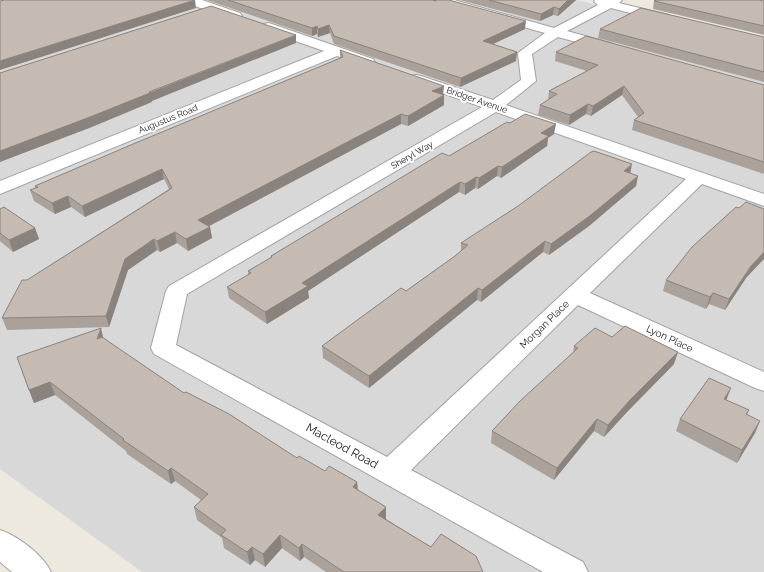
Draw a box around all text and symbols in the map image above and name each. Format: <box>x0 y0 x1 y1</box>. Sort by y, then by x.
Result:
street label: Bridger Avenue <box>445 85 510 115</box>
street label: Augustus Road <box>137 102 200 135</box>
street label: Sheryl Way <box>389 139 435 171</box>
street label: Morgan Place <box>518 298 571 350</box>
street label: Lyon Place <box>645 323 695 354</box>
street label: Macleod Road <box>303 420 381 472</box>

